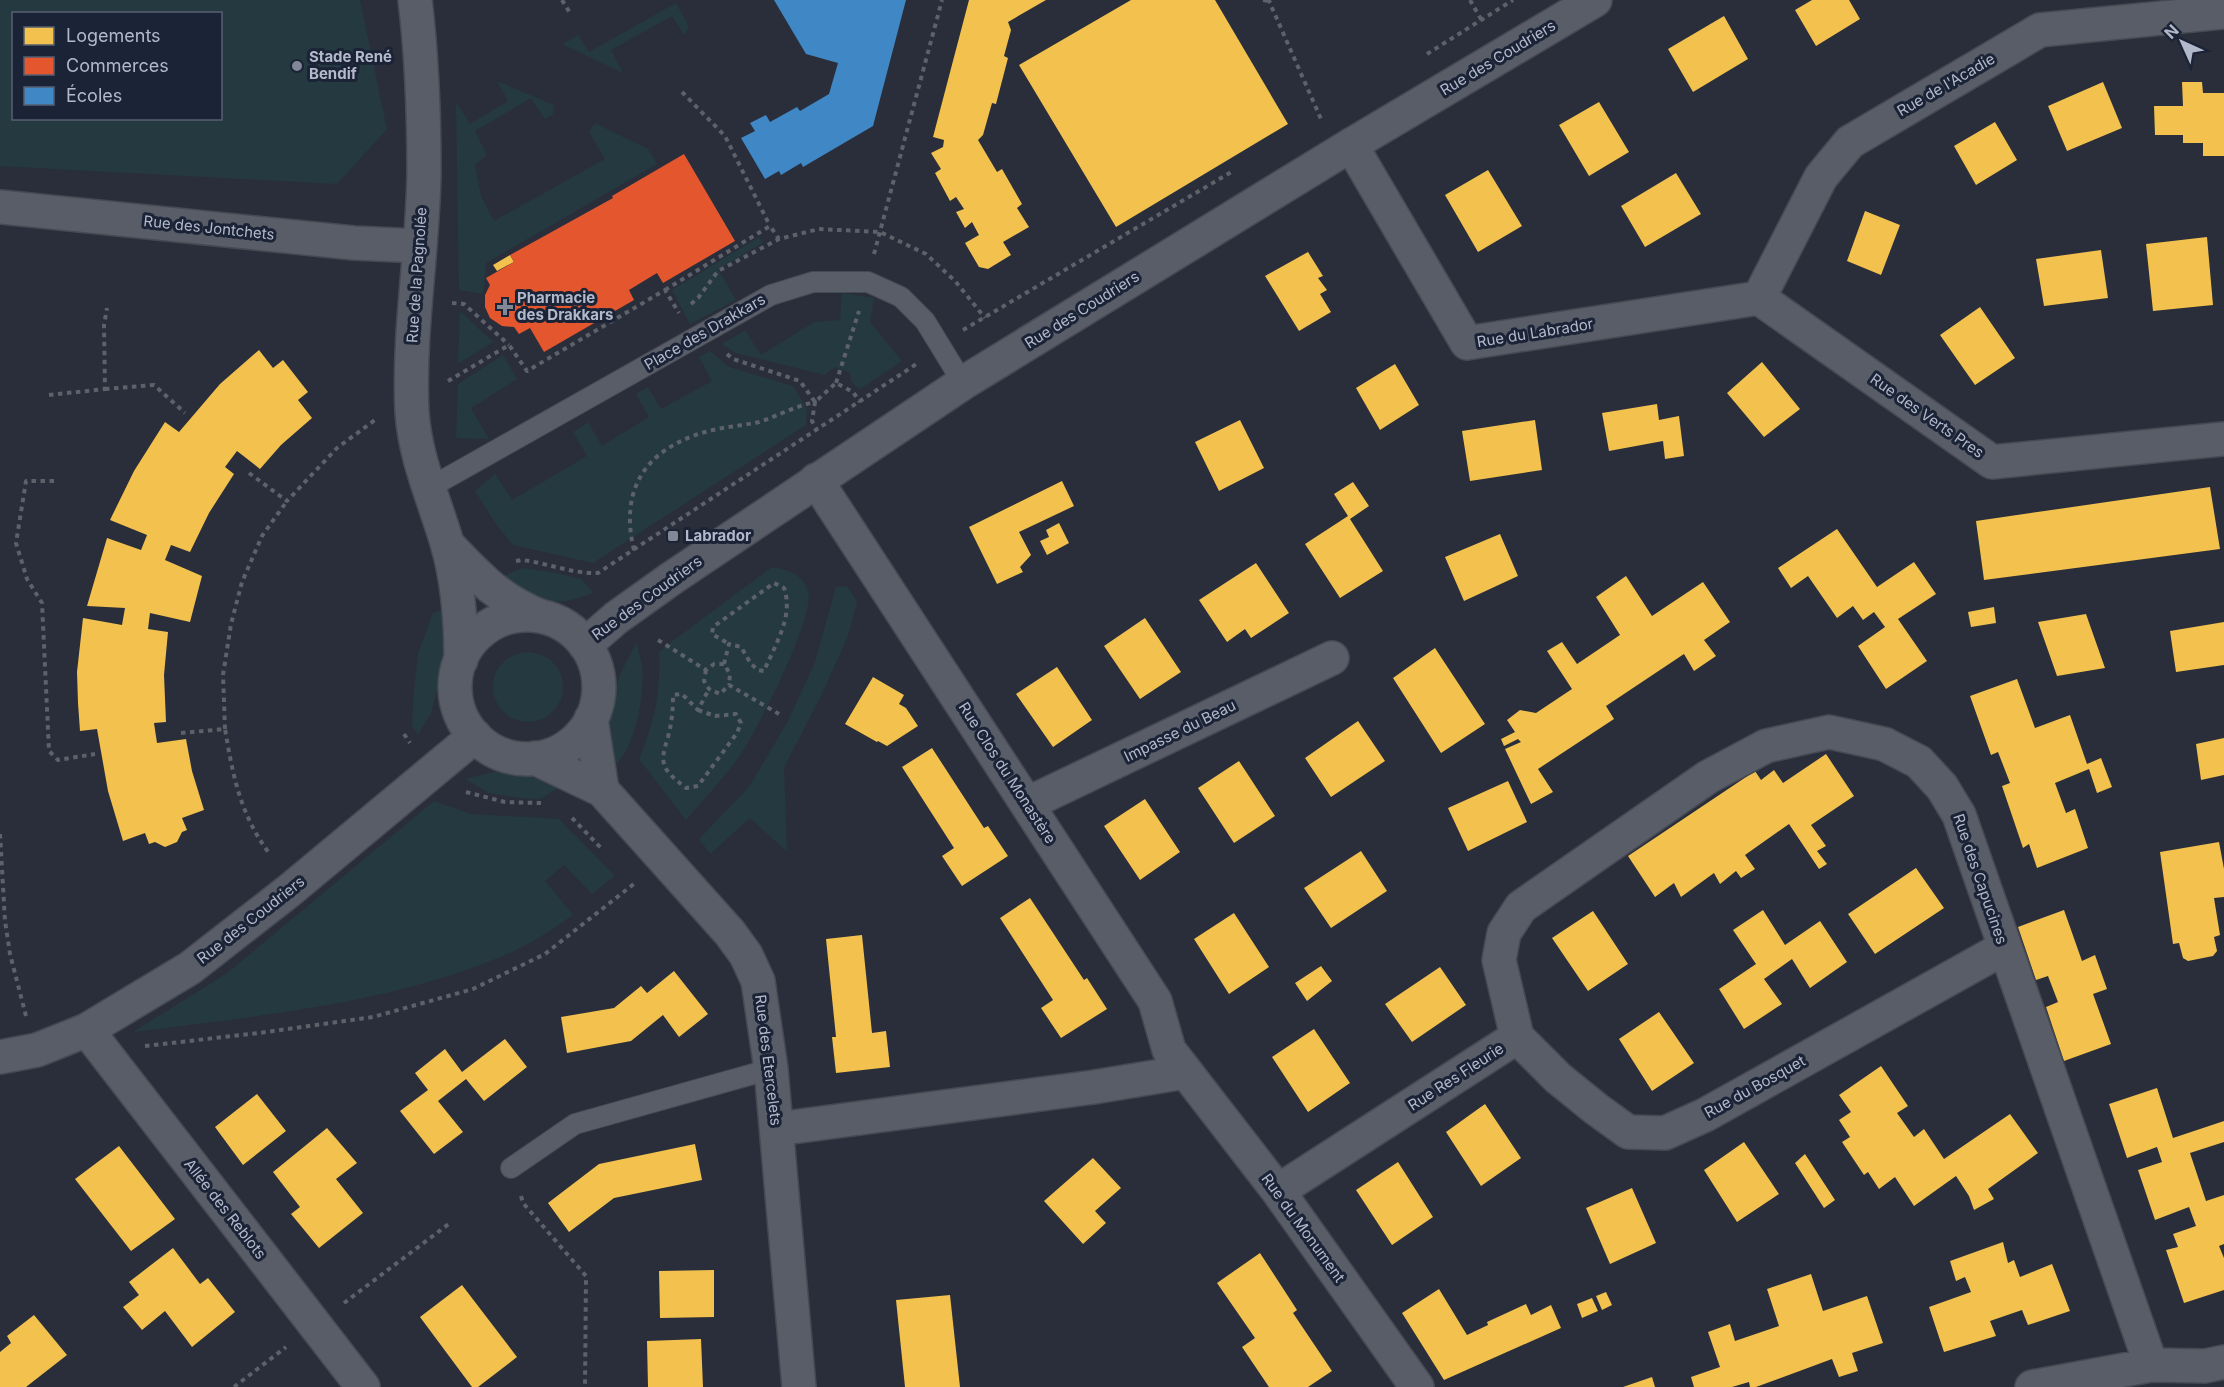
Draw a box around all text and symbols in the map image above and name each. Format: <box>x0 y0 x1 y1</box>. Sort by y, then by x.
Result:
legend <box>12 12 222 120</box>
north arrow <box>2152 12 2212 72</box>
street label: Rue des Coudriers <box>1437 16 1559 100</box>
text: N <box>2160 20 2183 43</box>
text: Logements <box>66 25 161 46</box>
place label: Stade René Bendif <box>309 47 392 83</box>
street label: Rue de l'Acadie <box>1894 49 1998 120</box>
text: Commerces <box>66 55 169 76</box>
marker: Stade René Bendif <box>290 59 304 73</box>
text: Écoles <box>66 84 122 106</box>
street label: Rue de la Pagnolée <box>402 206 431 344</box>
street label: Rue des Jontchets <box>143 211 276 244</box>
street label: Rue des Coudriers <box>1021 267 1143 352</box>
place label: Pharmacie des Drakkars <box>517 288 613 324</box>
street label: Place des Drakkars <box>641 289 769 374</box>
marker: Pharmacie des Drakkars <box>498 300 512 314</box>
street label: Rue du Labrador <box>1475 314 1595 351</box>
street label: Rue des Verts Pres <box>1867 369 1988 462</box>
place label: Labrador <box>685 526 751 545</box>
marker: Labrador <box>666 529 680 543</box>
street label: Rue des Coudriers <box>588 551 705 644</box>
street label: Impasse du Beau <box>1121 695 1239 766</box>
street label: Rue Clos du Monastère <box>955 698 1060 847</box>
street label: Rue des Capucines <box>1949 811 2012 947</box>
street label: Rue des Coudriers <box>193 872 308 968</box>
street label: Rue des Etercelets <box>751 993 786 1127</box>
street label: Rue Res Fleurie <box>1404 1039 1507 1115</box>
street label: Rue du Bosquet <box>1701 1051 1809 1122</box>
street label: Allée des Reblots <box>180 1155 271 1263</box>
street label: Rue du Monument <box>1258 1170 1349 1286</box>

